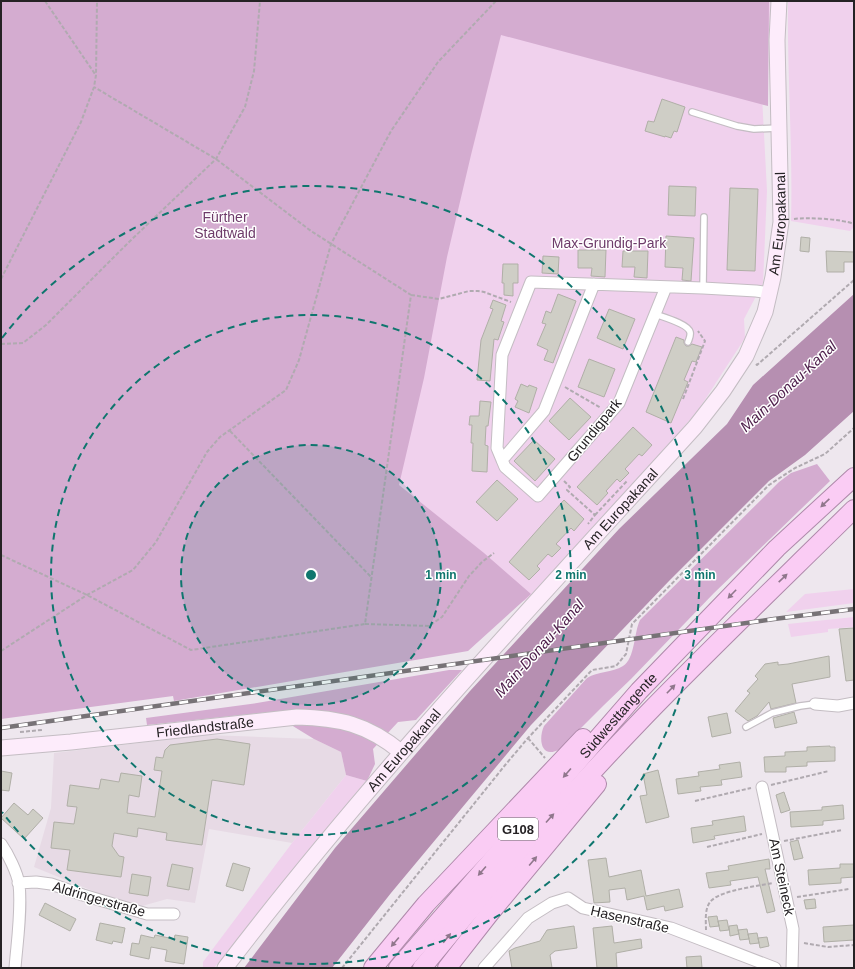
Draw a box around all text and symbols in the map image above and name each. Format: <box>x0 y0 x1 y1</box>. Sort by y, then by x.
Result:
street label: Am Europakanal <box>765 172 789 276</box>
park label: Fürther Stadtwald <box>194 209 256 241</box>
park label: Max-Grundig-Park <box>552 235 667 251</box>
water label: Main-Donau-Kanal <box>736 337 840 435</box>
street label: Grundigpark <box>564 394 625 465</box>
street label: Am Europakanal <box>579 465 661 553</box>
one-way arrow <box>820 499 831 508</box>
centre of rings <box>304 568 318 582</box>
text: 1 min <box>425 568 457 582</box>
text: 2 min <box>555 568 587 582</box>
text: 3 min <box>684 568 716 582</box>
one-way arrow <box>778 574 788 583</box>
one-way arrow <box>727 589 737 599</box>
water label: Main-Donau-Kanal <box>491 595 588 700</box>
street label: Südwesttangente <box>576 669 660 761</box>
one-way arrow <box>666 684 676 694</box>
street label: Am Europakanal <box>364 706 444 794</box>
street label: Friedlandstraße <box>155 714 255 741</box>
one-way arrow <box>563 768 572 778</box>
one-way arrow <box>545 813 555 823</box>
road number: G108 <box>498 818 538 840</box>
street label: Am Steineck <box>766 837 798 918</box>
one-way arrow <box>528 856 537 867</box>
one-way arrow <box>477 866 487 876</box>
street label: Aldringerstraße <box>51 878 147 920</box>
street label: Hasenstraße <box>589 902 671 936</box>
one-way arrow <box>443 932 451 943</box>
one-way arrow <box>391 936 399 947</box>

